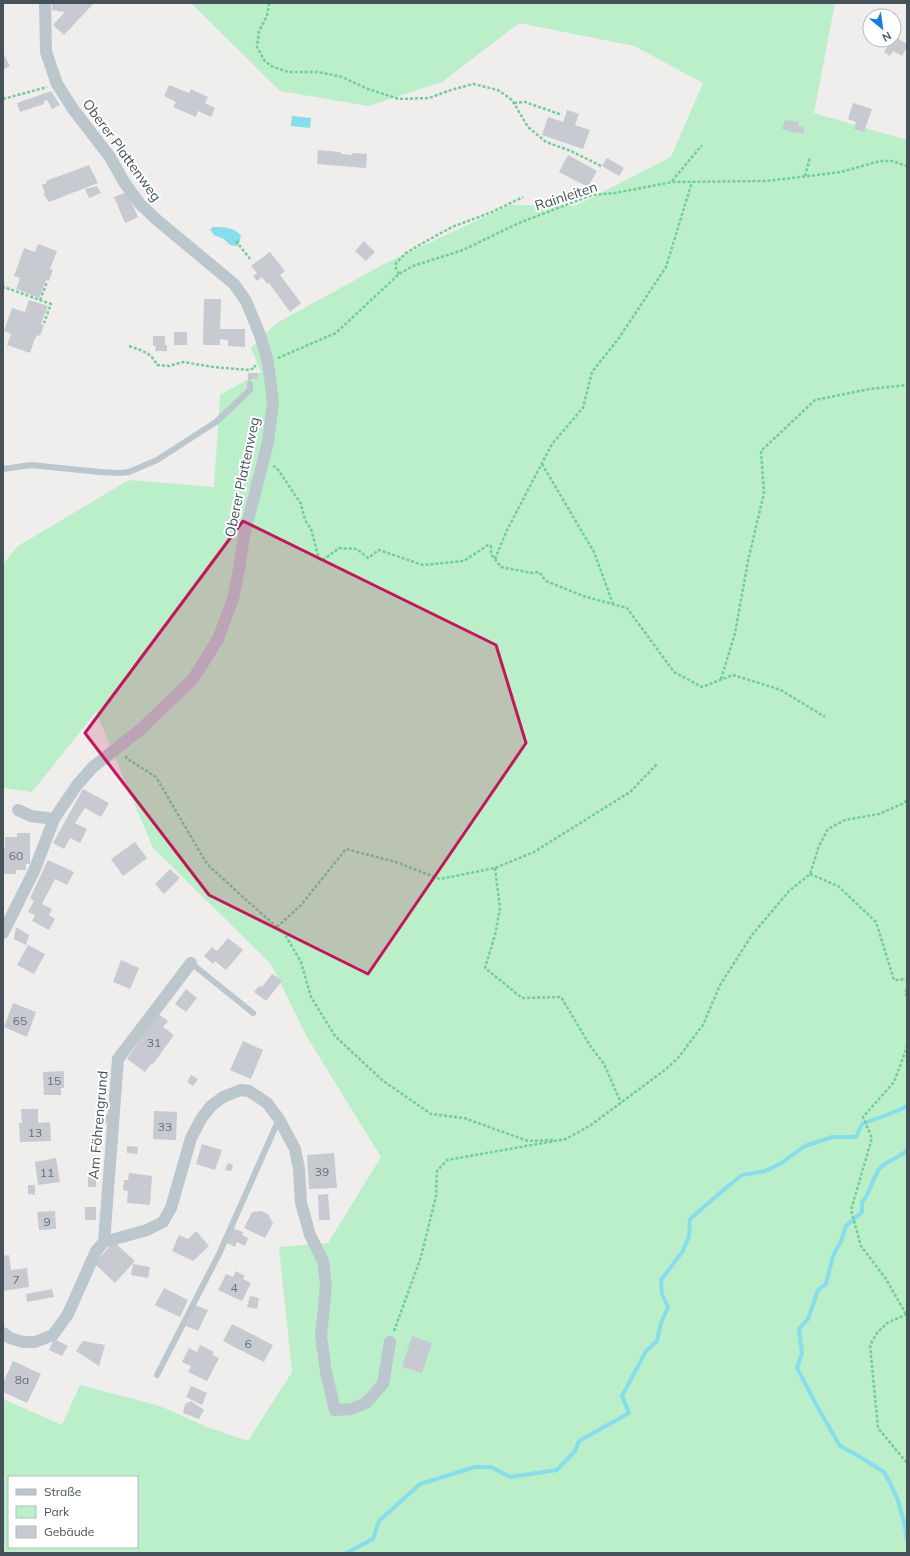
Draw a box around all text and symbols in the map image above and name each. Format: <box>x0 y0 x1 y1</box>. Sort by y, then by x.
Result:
north arrow <box>862 8 902 48</box>
text: N <box>880 29 894 45</box>
street label: Oberer Plattenweg <box>79 95 165 205</box>
street label: Rainleiten <box>533 177 599 215</box>
street label: Oberer Plattenweg <box>220 415 264 539</box>
house number: 60 <box>9 848 23 863</box>
house number: 65 <box>13 1013 27 1028</box>
house number: 31 <box>147 1035 161 1050</box>
street label: Am Föhrengrund <box>84 1070 112 1180</box>
house number: 15 <box>47 1073 61 1088</box>
house number: 33 <box>158 1119 172 1134</box>
house number: 13 <box>28 1125 42 1140</box>
house number: 39 <box>315 1164 329 1179</box>
house number: 11 <box>40 1165 54 1180</box>
house number: 9 <box>43 1214 51 1229</box>
house number: 7 <box>12 1272 20 1287</box>
house number: 4 <box>230 1280 238 1295</box>
house number: 6 <box>244 1336 252 1351</box>
house number: 8a <box>15 1372 29 1387</box>
legend <box>8 1476 138 1548</box>
text: Straße <box>44 1484 81 1499</box>
text: Park <box>44 1504 70 1519</box>
text: Gebäude <box>44 1524 94 1539</box>

